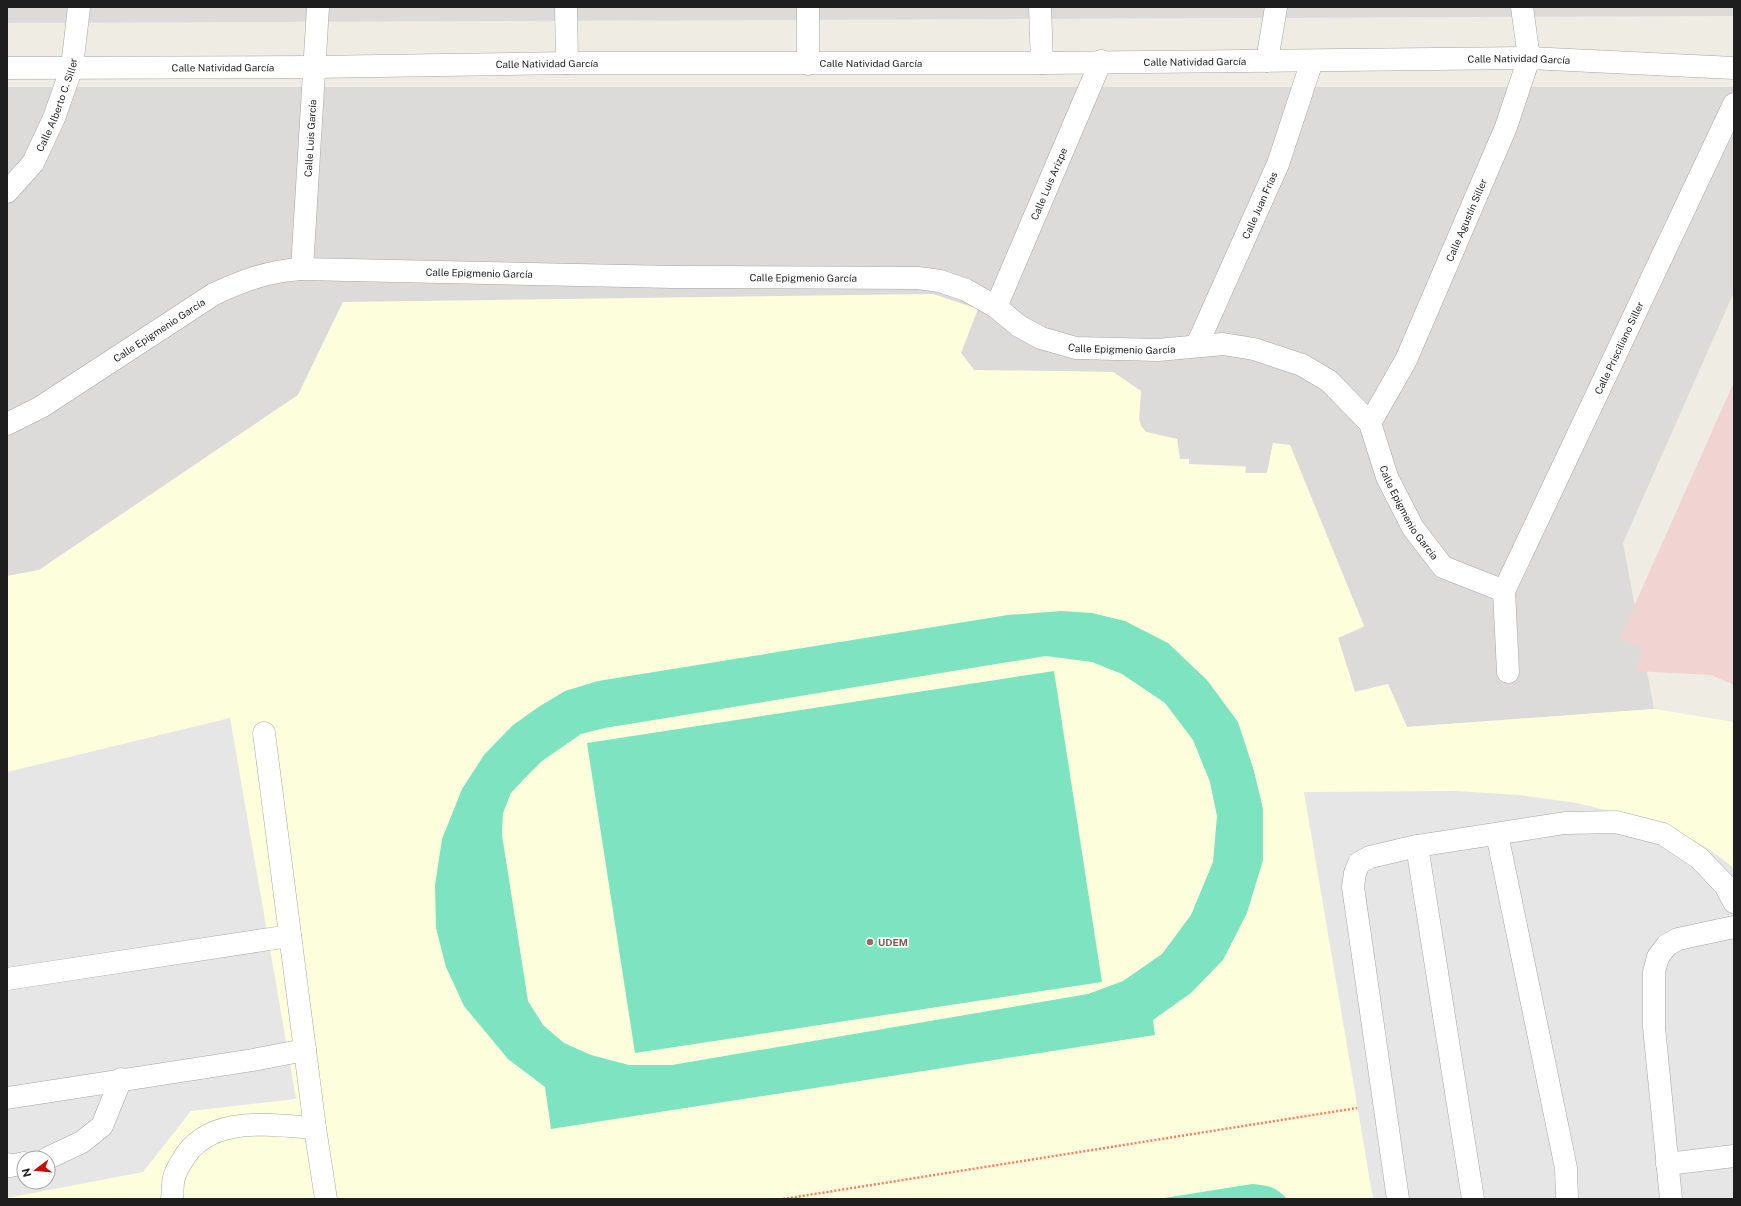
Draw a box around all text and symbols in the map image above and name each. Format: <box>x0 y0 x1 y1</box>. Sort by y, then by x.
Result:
street label: Calle Natividad García <box>1467 52 1571 66</box>
street label: Calle Natividad García <box>1144 55 1246 68</box>
street label: Calle Alberto C. Siller <box>33 57 79 153</box>
street label: Calle Natividad García <box>495 57 598 70</box>
street label: Calle Natividad García <box>820 57 922 69</box>
street label: Calle Natividad García <box>172 61 274 73</box>
street label: Calle Luis García <box>302 99 318 177</box>
street label: Calle Luis Arizpe <box>1028 145 1069 222</box>
street label: Calle Juan Frías <box>1239 170 1280 241</box>
street label: Calle Agustín Siller <box>1443 177 1489 263</box>
street label: Calle Epigmenio García <box>425 266 533 280</box>
street label: Calle Epigmenio García <box>749 271 857 284</box>
street label: Calle Epigmenio García <box>111 295 207 364</box>
street label: Calle Prisciliano Siller <box>1592 299 1646 396</box>
street label: Calle Epigmenio García <box>1067 340 1176 356</box>
street label: Calle Epigmenio García <box>1378 464 1441 562</box>
place label: UDEM <box>878 936 908 948</box>
marker: UDEM <box>865 937 875 947</box>
north arrow <box>16 1150 56 1190</box>
text: N <box>19 1167 33 1179</box>

